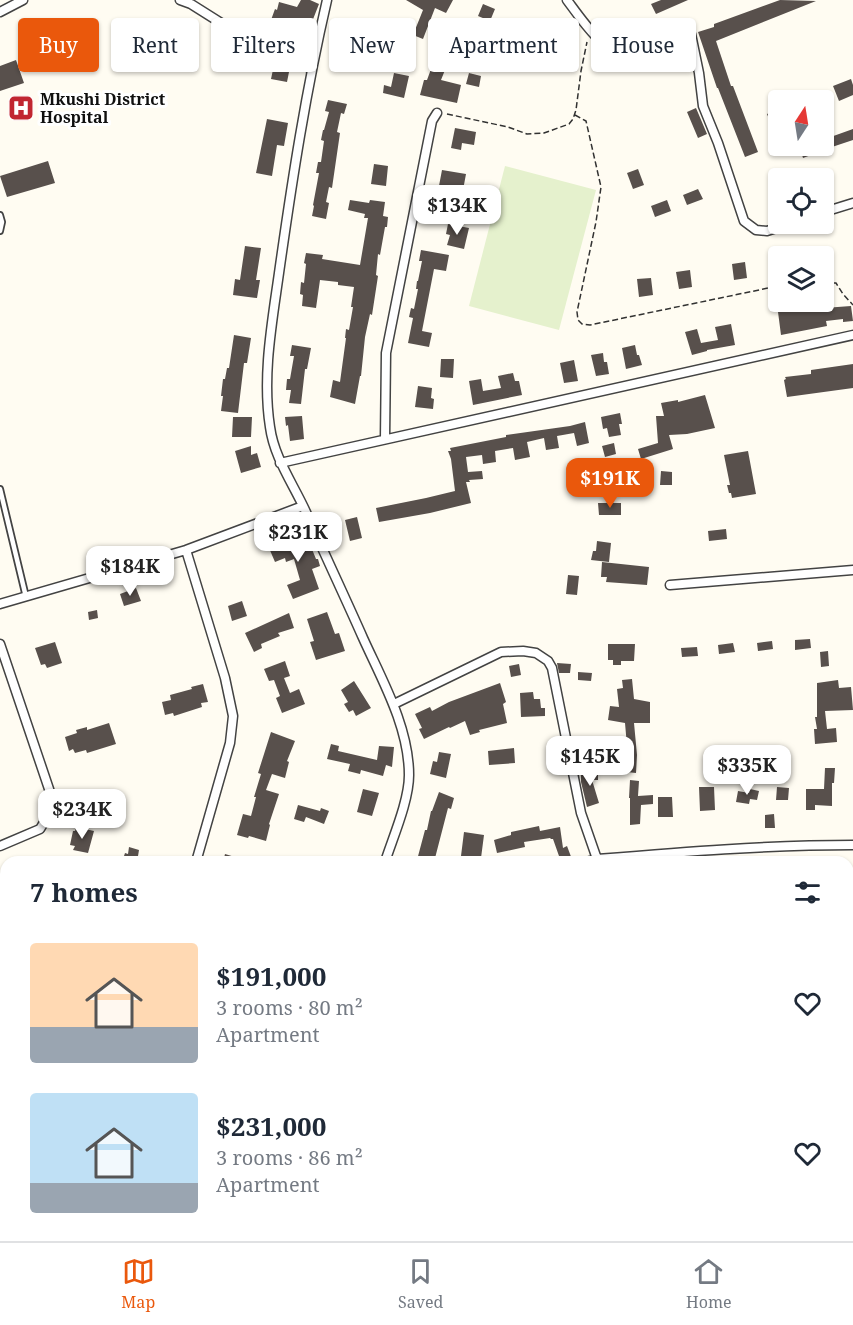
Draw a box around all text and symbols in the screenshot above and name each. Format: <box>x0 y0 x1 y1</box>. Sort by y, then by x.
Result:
chip: Buy <box>18 18 99 72</box>
chip: Rent <box>111 18 199 72</box>
chip: Filters <box>211 18 317 72</box>
chip: New <box>329 18 416 72</box>
chip: Apartment <box>428 18 579 72</box>
chip: House <box>591 18 696 72</box>
place label: Mkushi District Hospital <box>40 88 166 128</box>
north arrow <box>768 90 834 156</box>
map controls <box>768 90 834 312</box>
hospital icon: Mkushi District Hospital <box>6 93 36 123</box>
button: locate <box>768 168 834 234</box>
pin: $134K <box>415 185 499 236</box>
text: $134K <box>427 191 487 218</box>
button: layers <box>768 246 834 312</box>
pin: $191K <box>568 458 652 509</box>
text: $191K <box>580 464 640 491</box>
pin: $231K <box>256 512 340 563</box>
text: $231K <box>268 518 328 545</box>
pin: $184K <box>88 546 172 597</box>
text: $184K <box>100 552 160 579</box>
pin: $145K <box>548 736 632 787</box>
text: $145K <box>560 742 620 769</box>
pin: $335K <box>705 745 789 796</box>
text: $335K <box>717 751 777 778</box>
pin: $234K <box>40 789 124 840</box>
text: $234K <box>52 795 112 822</box>
text: 7 homes <box>30 874 138 910</box>
icon: filters <box>791 876 824 909</box>
text: $191,000 <box>216 958 326 994</box>
icon: home <box>78 967 150 1039</box>
icon: heart <box>791 987 824 1020</box>
text: 3 rooms · 80 m² <box>216 994 363 1021</box>
text: Apartment <box>216 1021 320 1048</box>
text: $231,000 <box>216 1108 326 1144</box>
icon: home <box>78 1117 150 1189</box>
icon: heart <box>791 1137 824 1170</box>
text: 3 rooms · 86 m² <box>216 1144 363 1171</box>
text: Apartment <box>216 1171 320 1198</box>
tab: Map <box>121 1255 155 1313</box>
tab: Saved <box>398 1255 443 1313</box>
tab: Home <box>686 1255 732 1313</box>

